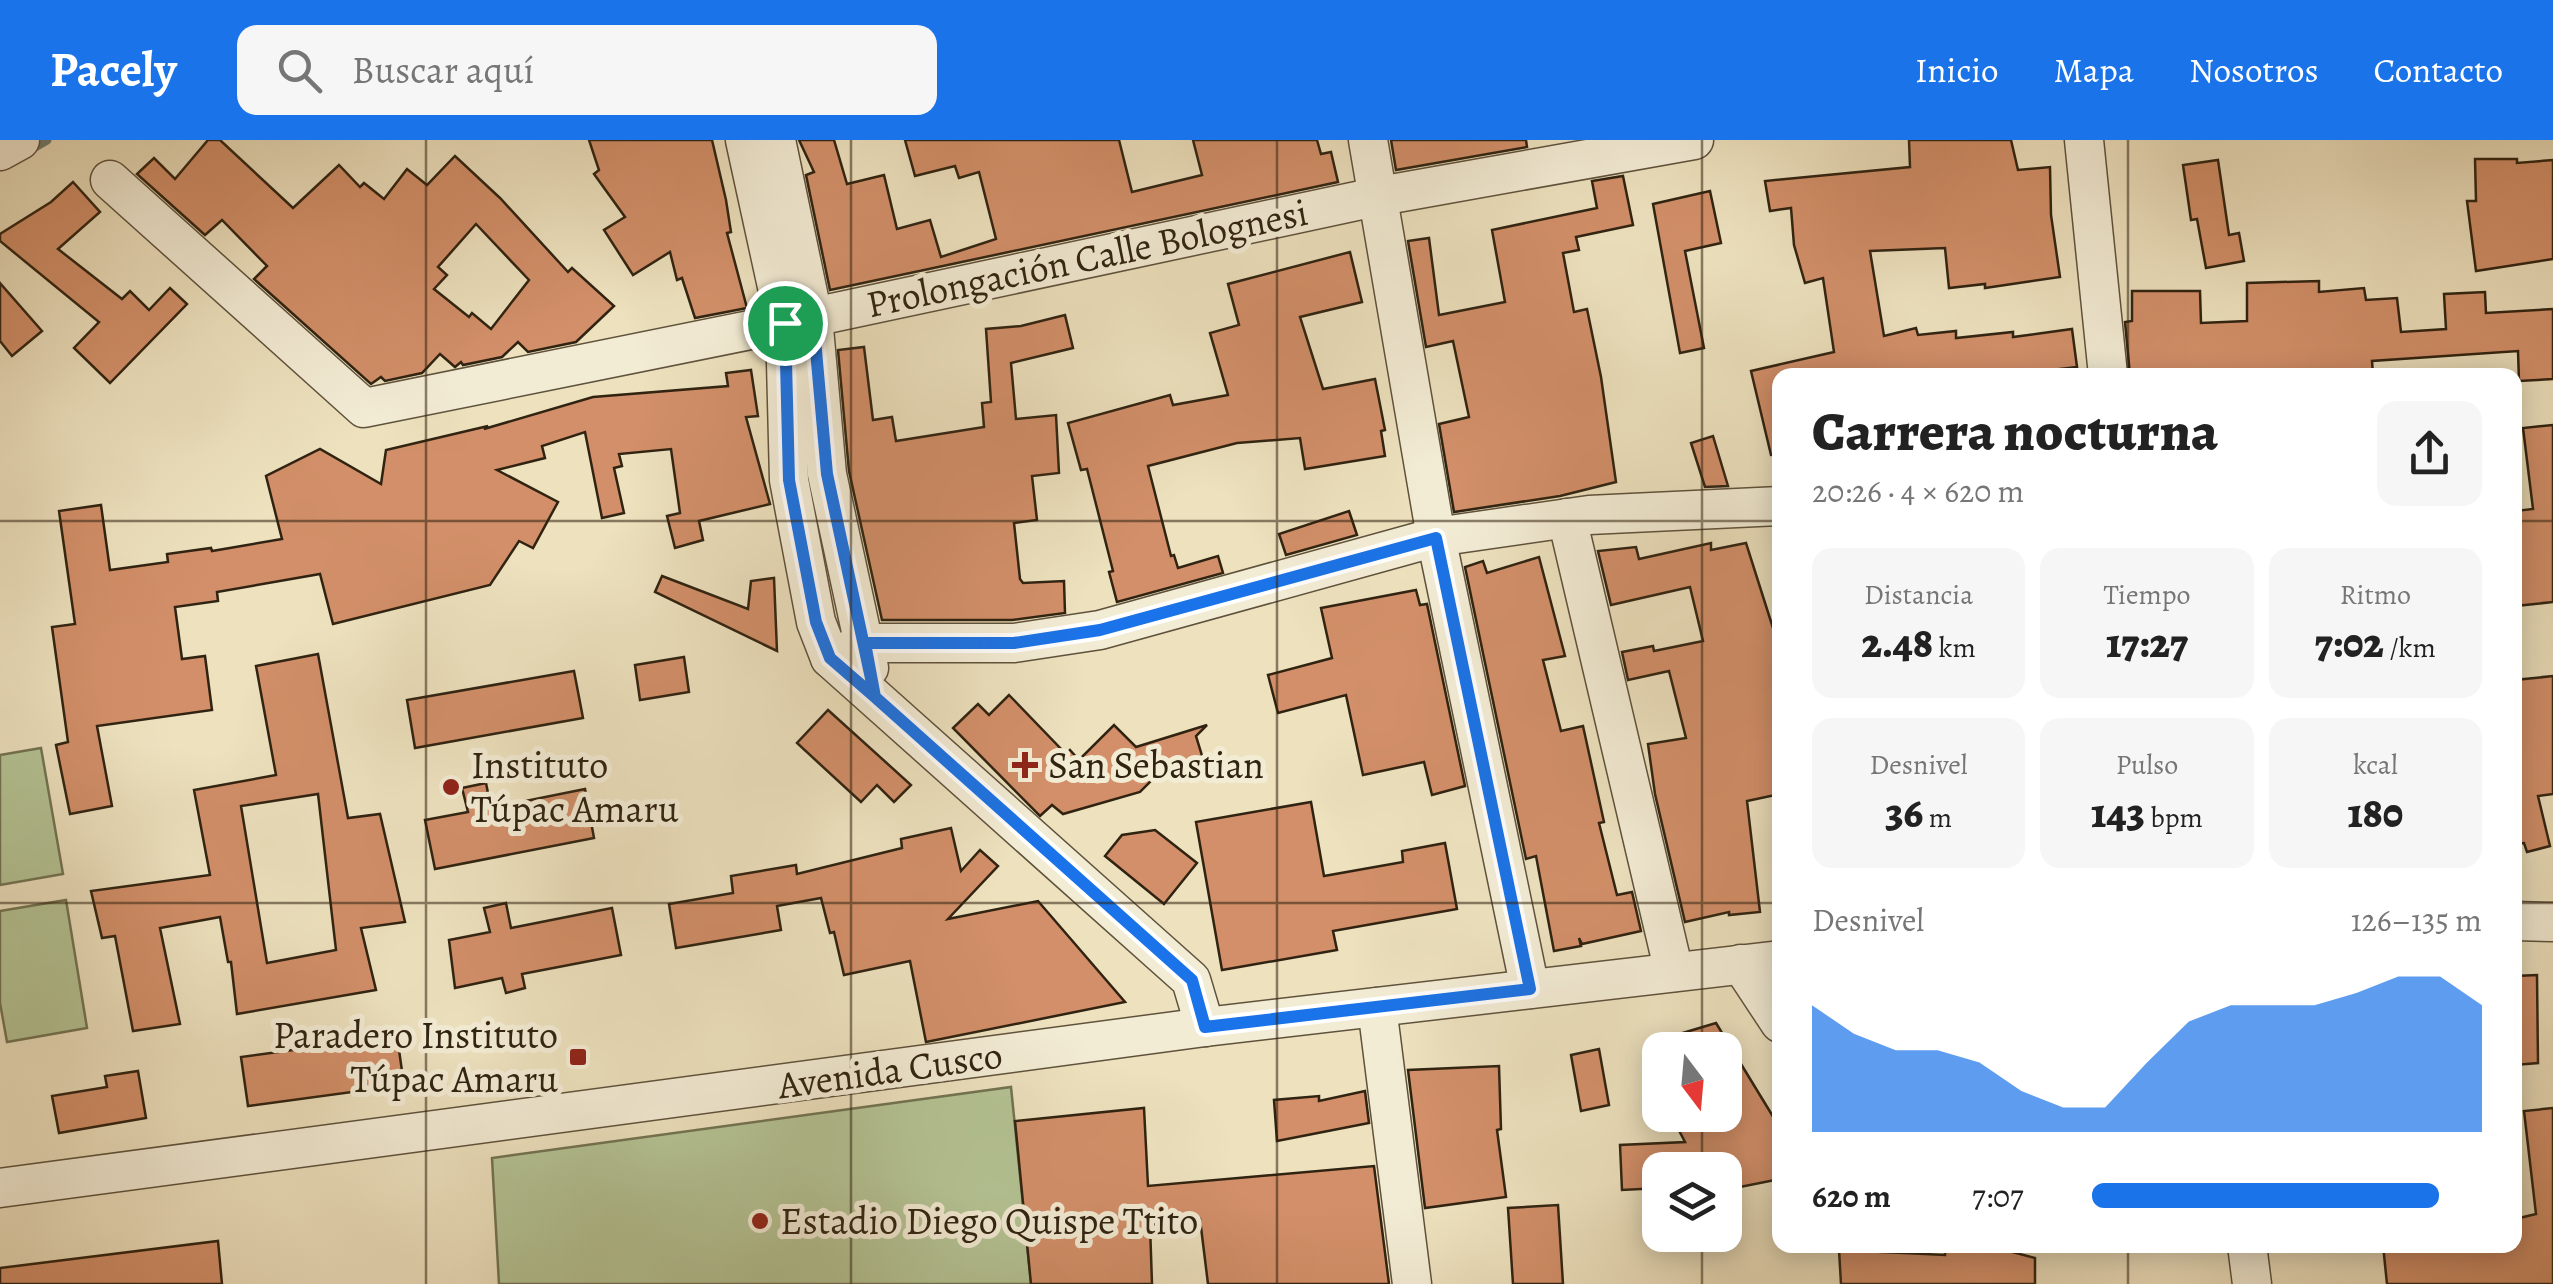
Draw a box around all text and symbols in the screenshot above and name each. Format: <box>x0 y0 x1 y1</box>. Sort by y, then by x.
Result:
search box <box>237 25 937 115</box>
text: Pacely <box>50 37 177 103</box>
icon: search <box>272 43 327 98</box>
text: Buscar aquí <box>352 44 534 96</box>
text: Inicio <box>1915 46 1999 94</box>
text: Mapa <box>2054 46 2134 94</box>
text: Nosotros <box>2189 46 2318 94</box>
text: Contacto <box>2373 46 2503 94</box>
street label: Prolongación Calle Bolognesi <box>862 186 1312 330</box>
pin <box>743 281 828 366</box>
icon: arrive <box>758 296 813 351</box>
text: Carrera nocturna <box>1812 394 2218 469</box>
button: share <box>2377 401 2482 506</box>
text: 20:26 · 4 × 620 m <box>1812 469 2024 513</box>
text: Distancia <box>1864 576 1973 614</box>
text: Tiempo <box>2104 576 2190 614</box>
text: Ritmo <box>2340 576 2411 614</box>
text: 2.48 <box>1862 614 1933 671</box>
text: 17:27 <box>2106 614 2188 671</box>
text: 7:02 <box>2315 614 2384 671</box>
text: km <box>1933 629 1976 667</box>
text: /km <box>2384 629 2436 667</box>
place label: Instituto Túpac Amaru <box>471 739 679 835</box>
place label: San Sebastian <box>1048 739 1264 791</box>
text: Desnivel <box>1870 746 1968 784</box>
text: Pulso <box>2116 746 2178 784</box>
text: kcal <box>2353 746 2398 784</box>
marker: San Sebastian <box>1012 752 1038 778</box>
marker: Instituto Túpac Amaru <box>440 776 462 798</box>
text: 36 <box>1885 784 1923 841</box>
text: 143 <box>2091 784 2145 841</box>
text: 180 <box>2347 784 2403 841</box>
text: m <box>1923 799 1952 837</box>
text: bpm <box>2145 799 2203 837</box>
text: Desnivel <box>1812 898 1924 942</box>
text: 126–135 m <box>2351 898 2482 942</box>
place label: Paradero Instituto Túpac Amaru <box>273 1009 558 1105</box>
street label: Avenida Cusco <box>773 1029 1006 1112</box>
north arrow <box>1642 1032 1742 1132</box>
map controls <box>1642 1032 1742 1252</box>
marker: Paradero Instituto Túpac Amaru <box>567 1046 589 1068</box>
button: layers <box>1642 1152 1742 1252</box>
text: 620 m <box>1812 1174 1891 1218</box>
text: 7:07 <box>1972 1174 2024 1218</box>
place label: Estadio Diego Quispe Ttito <box>780 1195 1198 1247</box>
marker: Estadio Diego Quispe Ttito <box>749 1210 771 1232</box>

